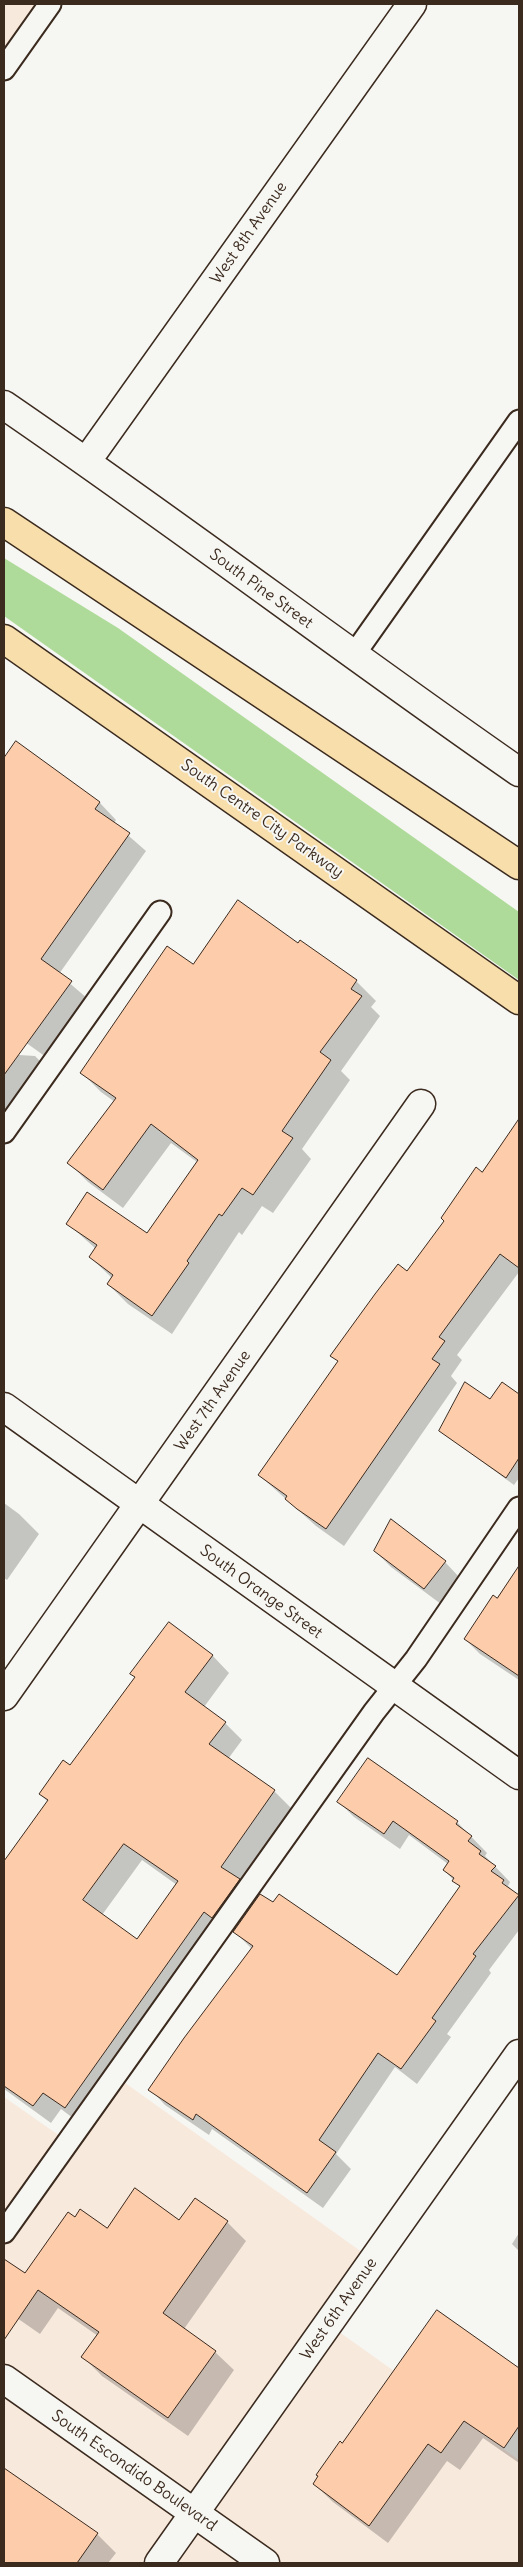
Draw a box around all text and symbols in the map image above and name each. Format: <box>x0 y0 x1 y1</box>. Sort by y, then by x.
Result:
street label: West 8th Avenue <box>207 178 291 288</box>
street label: South Pine Street <box>205 545 317 633</box>
street label: South Centre City Parkway <box>177 756 347 882</box>
street label: West 7th Avenue <box>171 1347 255 1455</box>
street label: South Orange Street <box>196 1541 326 1643</box>
street label: West 6th Avenue <box>297 2254 381 2364</box>
street label: South Escondido Boulevard <box>48 2407 220 2535</box>

